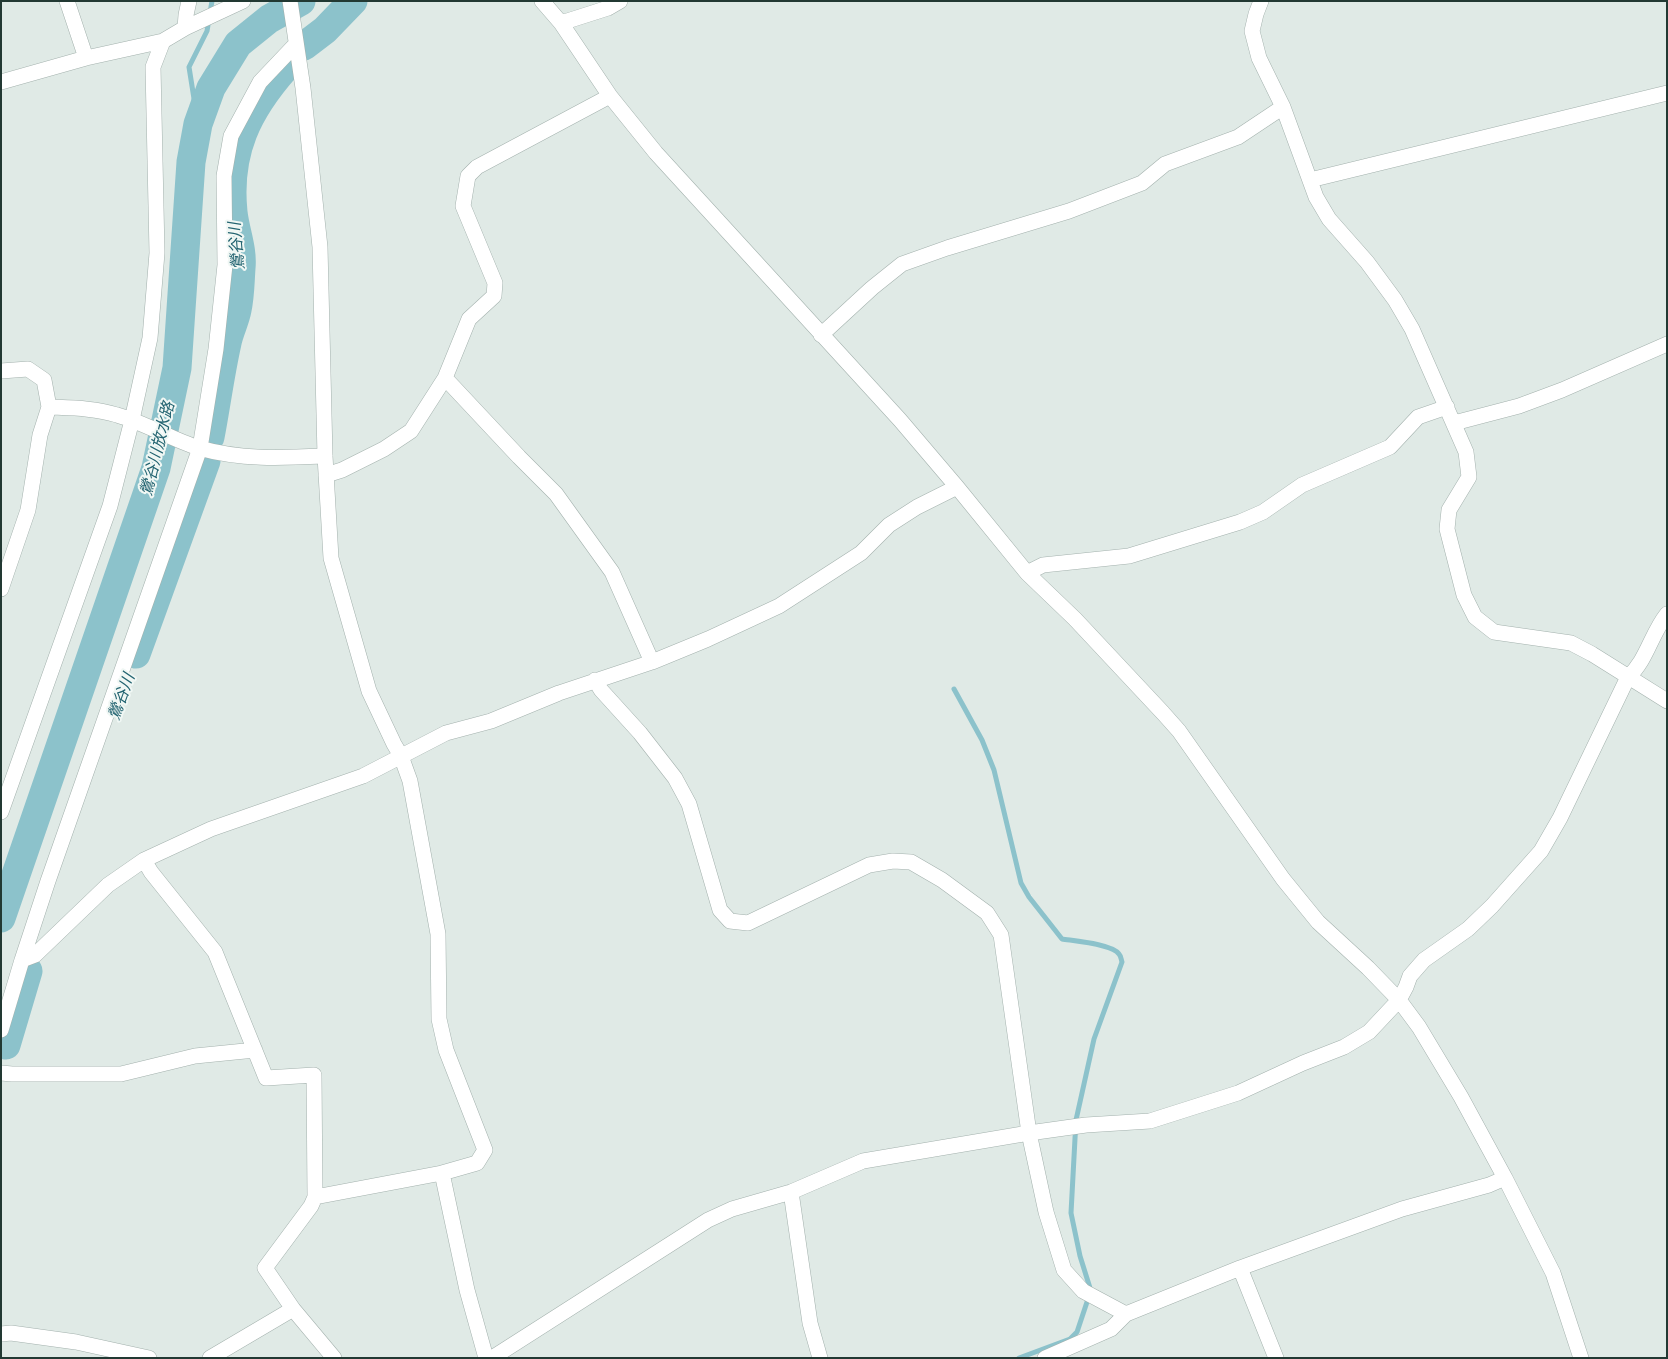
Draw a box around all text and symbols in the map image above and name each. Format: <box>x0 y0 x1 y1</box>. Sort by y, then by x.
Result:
water label: 鶯谷川 <box>225 221 249 271</box>
water label: 鶯谷川放水路 <box>137 400 179 498</box>
water label: 鶯谷川 <box>105 671 139 723</box>

